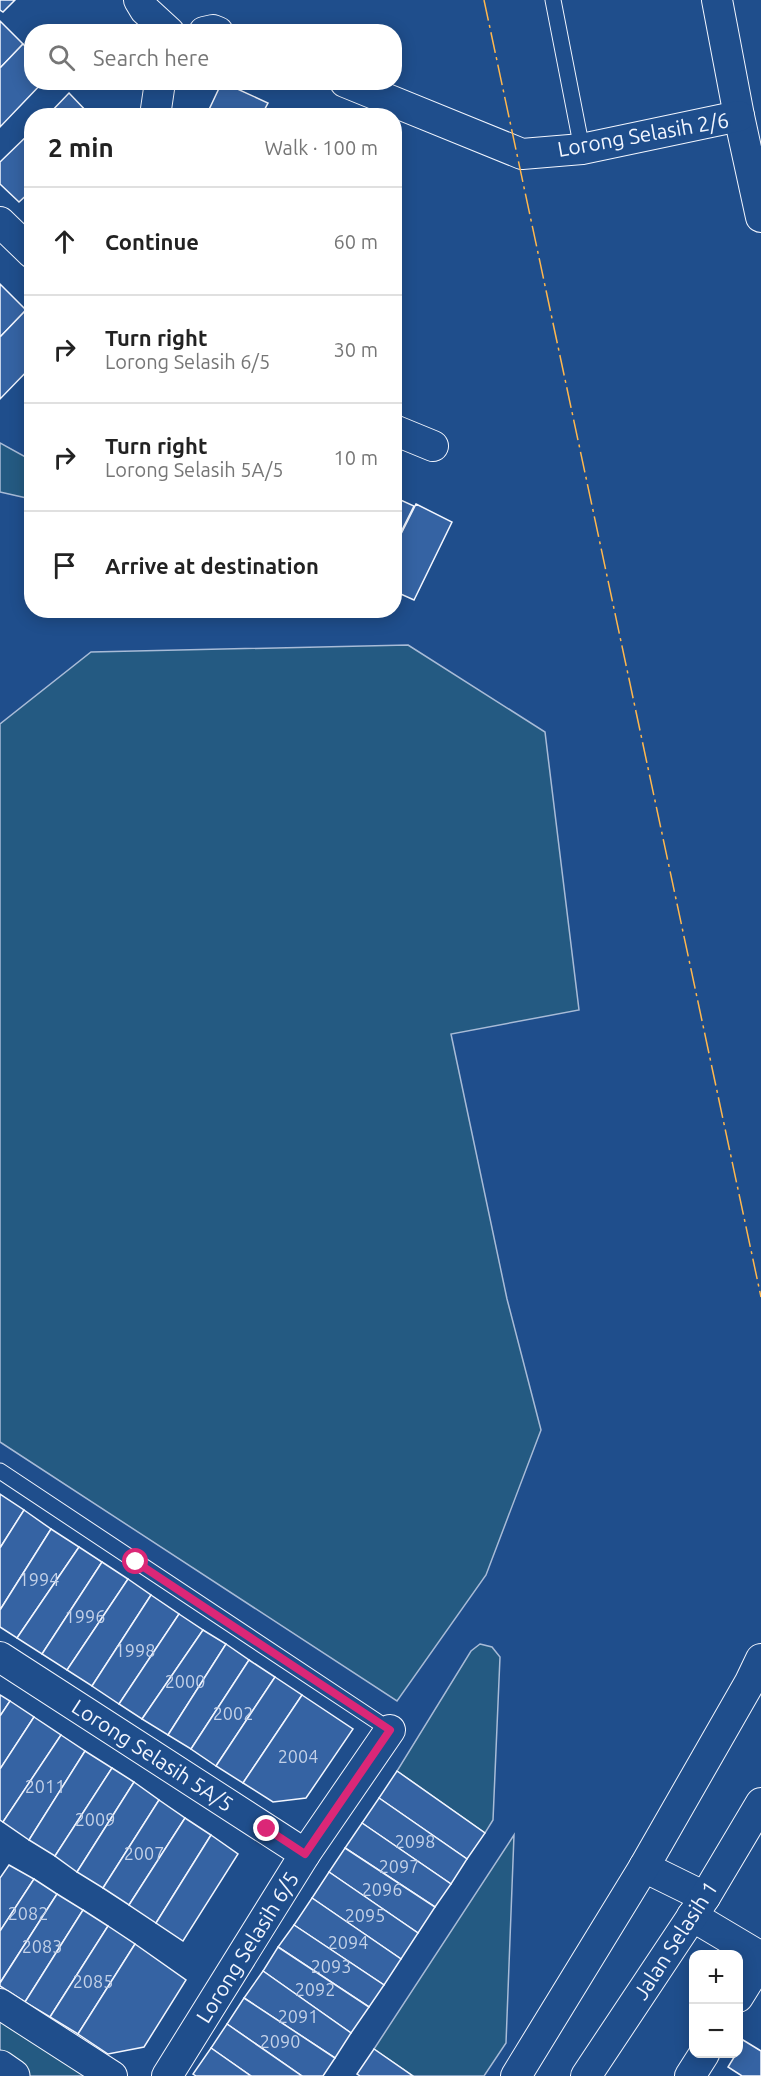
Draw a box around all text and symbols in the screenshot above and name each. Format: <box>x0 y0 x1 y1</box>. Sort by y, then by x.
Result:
search box <box>24 24 402 90</box>
icon: search <box>45 41 78 74</box>
text: Search here <box>93 45 209 70</box>
street label: Lorong Selasih 2/6 <box>556 107 730 161</box>
text: 2 min <box>48 133 114 162</box>
text: Walk · 100 m <box>265 136 378 159</box>
icon: ahead <box>48 225 81 258</box>
text: Continue <box>105 229 199 254</box>
text: 60 m <box>334 230 378 253</box>
text: Turn right <box>105 325 207 350</box>
icon: right <box>48 333 81 366</box>
text: 30 m <box>334 338 378 361</box>
text: Lorong Selasih 6/5 <box>105 350 270 373</box>
text: Turn right <box>105 433 207 458</box>
icon: right <box>48 441 81 474</box>
text: 10 m <box>334 446 378 469</box>
text: Lorong Selasih 5A/5 <box>105 458 284 481</box>
icon: arrive <box>48 549 81 582</box>
text: Arrive at destination <box>105 553 319 578</box>
route start <box>122 1548 148 1574</box>
house number: 1994 <box>19 1569 59 1589</box>
house number: 1996 <box>65 1606 105 1626</box>
house number: 1998 <box>115 1640 155 1660</box>
house number: 2000 <box>165 1671 205 1691</box>
street label: Lorong Selasih 5A/5 <box>68 1694 238 1816</box>
house number: 2002 <box>213 1703 253 1723</box>
house number: 2004 <box>278 1746 318 1766</box>
house number: 2011 <box>25 1776 65 1796</box>
house number: 2009 <box>75 1809 115 1829</box>
route end <box>253 1815 279 1841</box>
house number: 2098 <box>395 1831 435 1851</box>
house number: 2007 <box>124 1843 164 1863</box>
house number: 2097 <box>379 1856 419 1876</box>
street label: Lorong Selasih 6/5 <box>191 1867 303 2027</box>
street label: Jalan Selasih 1 <box>628 1876 722 2004</box>
house number: 2096 <box>362 1879 402 1899</box>
house number: 2082 <box>8 1903 48 1923</box>
house number: 2095 <box>345 1905 385 1925</box>
house number: 2094 <box>328 1932 368 1952</box>
house number: 2083 <box>22 1936 62 1956</box>
map controls <box>689 1950 743 2058</box>
button: + <box>689 1950 743 2004</box>
house number: 2093 <box>311 1956 351 1976</box>
house number: 2085 <box>73 1971 113 1991</box>
house number: 2092 <box>295 1979 335 1999</box>
button: − <box>689 2004 743 2058</box>
house number: 2091 <box>278 2006 318 2026</box>
house number: 2090 <box>260 2031 300 2051</box>

